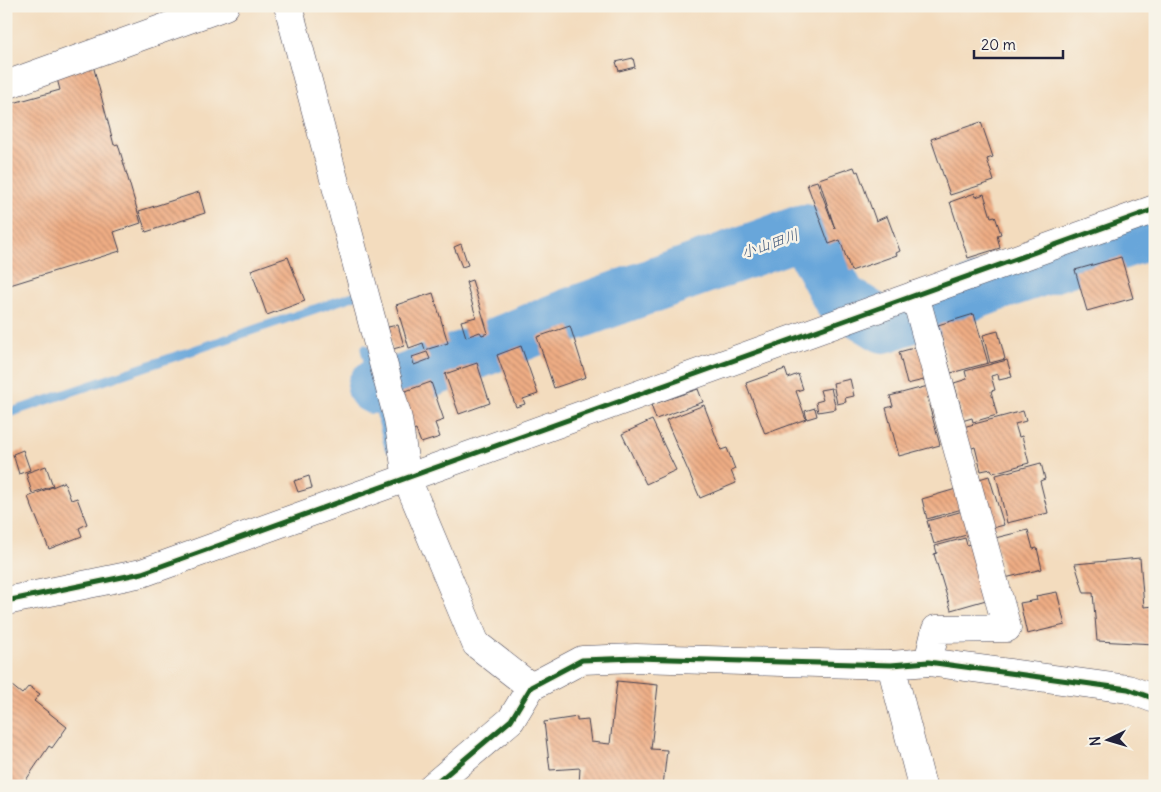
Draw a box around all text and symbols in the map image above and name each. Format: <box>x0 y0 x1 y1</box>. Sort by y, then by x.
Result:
scale bar <box>974 28 1062 60</box>
text: 20 m <box>981 35 1016 54</box>
water label: 小山田川 <box>738 225 801 262</box>
north arrow <box>1084 714 1134 764</box>
text: N <box>1086 736 1104 747</box>

